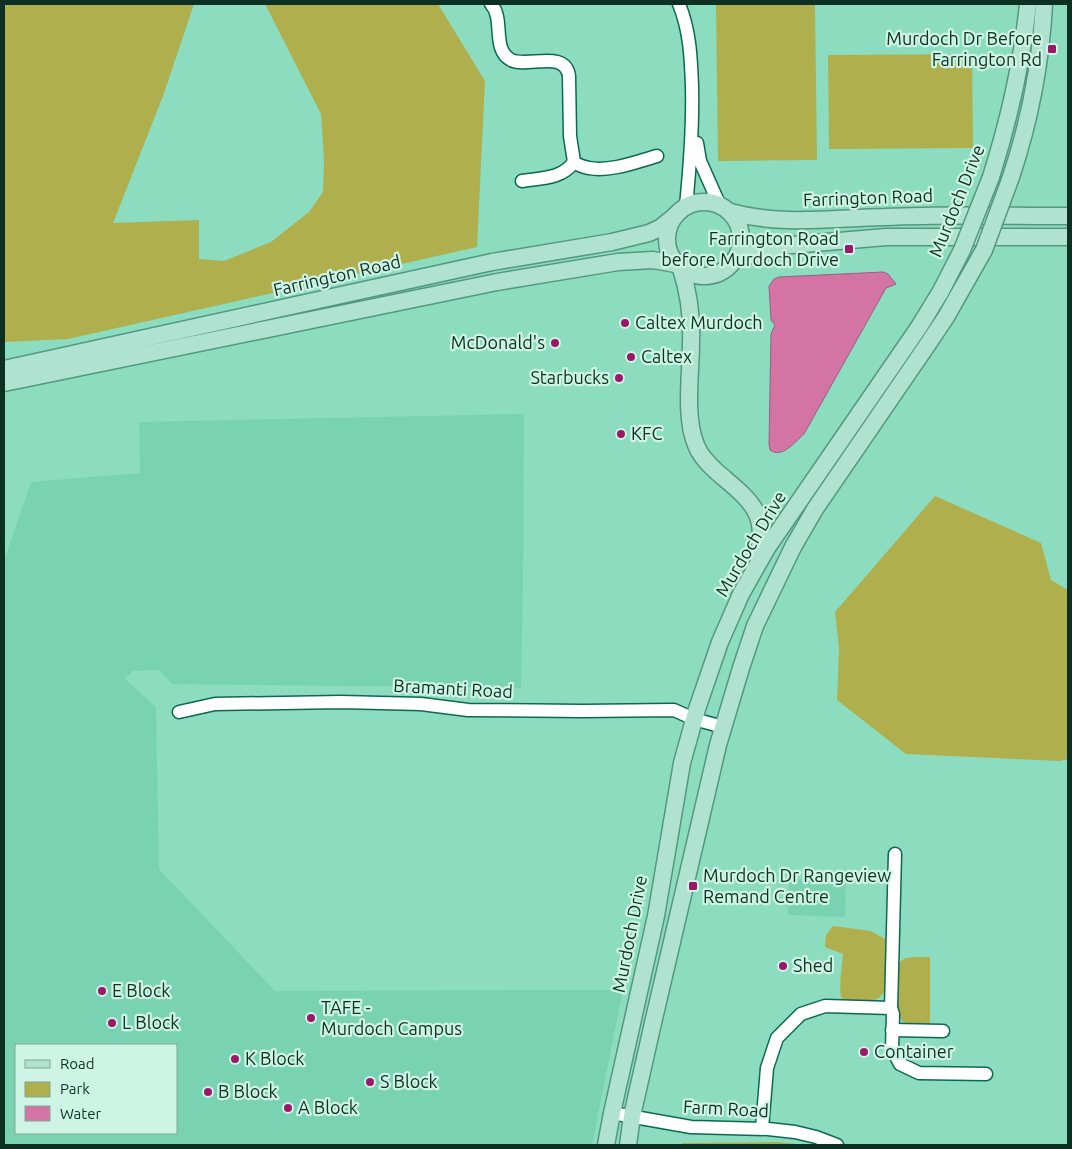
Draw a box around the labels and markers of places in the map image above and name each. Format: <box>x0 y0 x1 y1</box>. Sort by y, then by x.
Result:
place label: Murdoch Dr Before Farrington Rd <box>886 28 1042 69</box>
marker: Murdoch Dr Before Farrington Rd <box>1046 43 1058 55</box>
place label: Farrington Road before Murdoch Drive <box>661 228 839 269</box>
marker: Farrington Road before Murdoch Drive <box>843 243 855 255</box>
place label: Caltex Murdoch <box>635 312 763 332</box>
marker: Caltex Murdoch <box>619 317 631 329</box>
place label: McDonald's <box>451 332 545 352</box>
marker: McDonald's <box>549 337 561 349</box>
place label: Caltex <box>641 346 692 366</box>
marker: Caltex <box>625 351 637 363</box>
place label: Starbucks <box>530 367 609 387</box>
marker: Starbucks <box>613 372 625 384</box>
place label: KFC <box>631 423 662 443</box>
marker: KFC <box>615 428 627 440</box>
place label: Murdoch Dr Rangeview Remand Centre <box>703 865 891 906</box>
marker: Murdoch Dr Rangeview Remand Centre <box>687 880 699 892</box>
place label: Shed <box>793 955 833 975</box>
marker: Shed <box>777 960 789 972</box>
place label: E Block <box>112 980 170 1000</box>
marker: E Block <box>96 985 108 997</box>
place label: TAFE - Murdoch Campus <box>321 997 462 1038</box>
place label: L Block <box>122 1012 179 1032</box>
marker: TAFE - Murdoch Campus <box>305 1012 317 1024</box>
marker: L Block <box>106 1017 118 1029</box>
place label: Container <box>874 1041 954 1061</box>
marker: Container <box>858 1046 870 1058</box>
place label: K Block <box>245 1048 304 1068</box>
marker: K Block <box>229 1053 241 1065</box>
place label: S Block <box>380 1071 438 1091</box>
marker: S Block <box>364 1076 376 1088</box>
place label: B Block <box>218 1081 278 1101</box>
marker: B Block <box>202 1086 214 1098</box>
place label: A Block <box>298 1097 358 1117</box>
marker: A Block <box>282 1102 294 1114</box>

